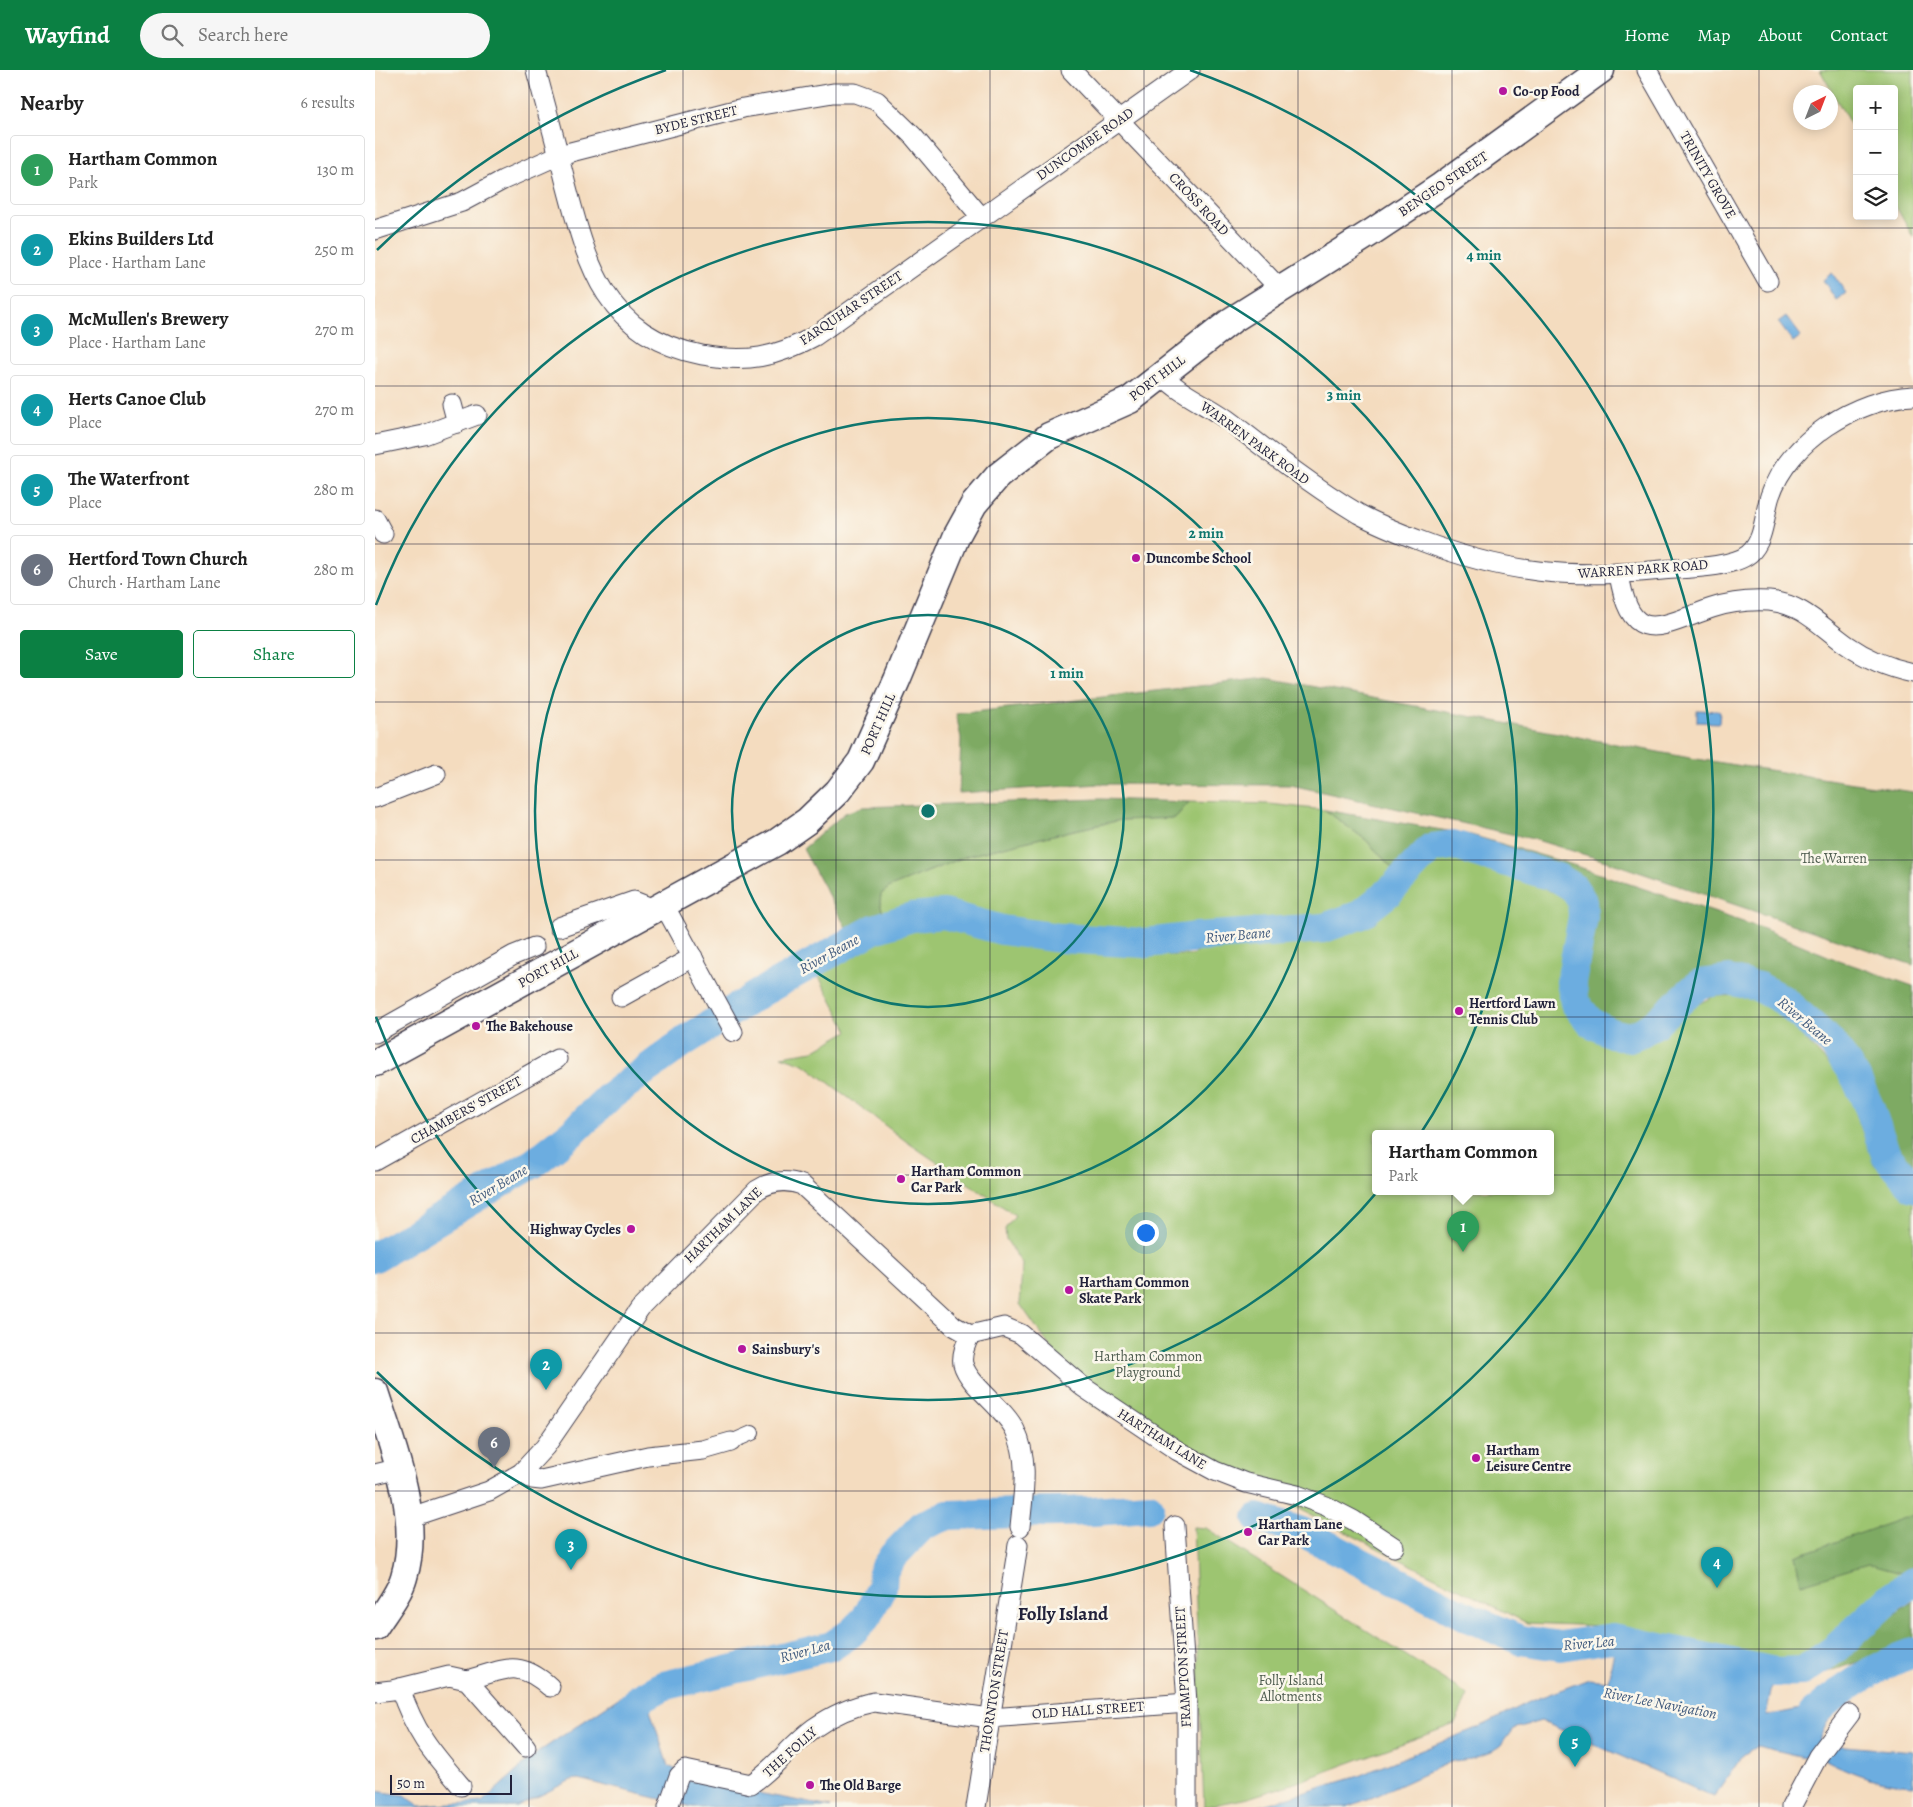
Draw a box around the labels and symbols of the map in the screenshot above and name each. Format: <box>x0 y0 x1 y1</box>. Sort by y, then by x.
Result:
place label: Co-op Food <box>1513 82 1580 101</box>
marker: Co-op Food <box>1497 85 1509 97</box>
north arrow <box>1793 85 1838 130</box>
street label: BYDE STREET <box>653 100 740 139</box>
street label: DUNCOMBE ROAD <box>1032 103 1138 185</box>
street label: TRINITY GROVE <box>1675 128 1741 222</box>
street label: BENGEO STREET <box>1394 147 1492 221</box>
street label: CROSS ROAD <box>1165 168 1233 240</box>
text: 4 min <box>1466 245 1502 265</box>
street label: FARQUHAR STREET <box>796 266 907 350</box>
street label: PORT HILL <box>1125 350 1190 405</box>
text: 3 min <box>1327 385 1362 405</box>
street label: WARREN PARK ROAD <box>1196 396 1313 489</box>
text: 2 min <box>1188 523 1224 543</box>
place label: Duncombe School <box>1146 549 1251 568</box>
marker: Duncombe School <box>1130 552 1142 564</box>
street label: WARREN PARK ROAD <box>1576 555 1709 583</box>
text: 1 min <box>1050 663 1084 683</box>
street label: PORT HILL <box>856 689 900 758</box>
centre of rings <box>919 802 937 820</box>
park label: The Warren <box>1801 849 1867 868</box>
water label: River Beane <box>1205 922 1272 948</box>
water label: River Beane <box>796 929 863 979</box>
street label: PORT HILL <box>515 943 582 992</box>
water label: River Beane <box>1774 992 1837 1050</box>
place label: Hertford Lawn Tennis Club <box>1469 994 1556 1029</box>
marker: Hertford Lawn Tennis Club <box>1453 1005 1465 1017</box>
place label: The Bakehouse <box>486 1017 573 1036</box>
marker: The Bakehouse <box>470 1020 482 1032</box>
street label: CHAMBERS' STREET <box>407 1071 525 1149</box>
water label: River Beane <box>465 1159 532 1210</box>
place label: Hartham Common Car Park <box>911 1162 1021 1197</box>
marker: Hartham Common Car Park <box>895 1173 907 1185</box>
street label: HARTHAM LANE <box>680 1183 766 1267</box>
pin: 1 <box>1447 1211 1479 1252</box>
place label: Highway Cycles <box>530 1220 621 1239</box>
your location <box>1133 1220 1159 1246</box>
marker: Highway Cycles <box>625 1223 637 1235</box>
place label: Hartham Common Skate Park <box>1079 1273 1189 1308</box>
marker: Hartham Common Skate Park <box>1063 1284 1075 1296</box>
place label: Sainsbury's <box>752 1340 820 1359</box>
marker: Sainsbury's <box>736 1343 748 1355</box>
park label: Hartham Common Playground <box>1094 1347 1203 1382</box>
pin: 2 <box>530 1349 562 1390</box>
street label: HARTHAM LANE <box>1114 1404 1210 1474</box>
pin: 6 <box>478 1427 510 1468</box>
place label: Hartham Leisure Centre <box>1486 1441 1572 1476</box>
marker: Hartham Leisure Centre <box>1470 1452 1482 1464</box>
place label: Hartham Lane Car Park <box>1258 1515 1343 1550</box>
marker: Hartham Lane Car Park <box>1242 1526 1254 1538</box>
pin: 3 <box>555 1529 587 1570</box>
pin: 4 <box>1701 1547 1733 1588</box>
district label: Folly Island <box>1018 1601 1109 1627</box>
street label: FRAMPTON STREET <box>1170 1606 1196 1728</box>
street label: THORNTON STREET <box>975 1628 1013 1754</box>
water label: River Lea <box>1563 1631 1616 1655</box>
water label: River Lea <box>778 1635 832 1667</box>
park label: Folly Island Allotments <box>1259 1671 1324 1706</box>
water label: River Lee Navigation <box>1602 1682 1718 1724</box>
street label: OLD HALL STREET <box>1031 1697 1145 1723</box>
street label: THE FOLLY <box>759 1722 822 1781</box>
pin: 5 <box>1559 1726 1591 1767</box>
scale bar <box>390 1772 513 1795</box>
place label: The Old Barge <box>820 1776 902 1795</box>
marker: The Old Barge <box>804 1779 816 1791</box>

